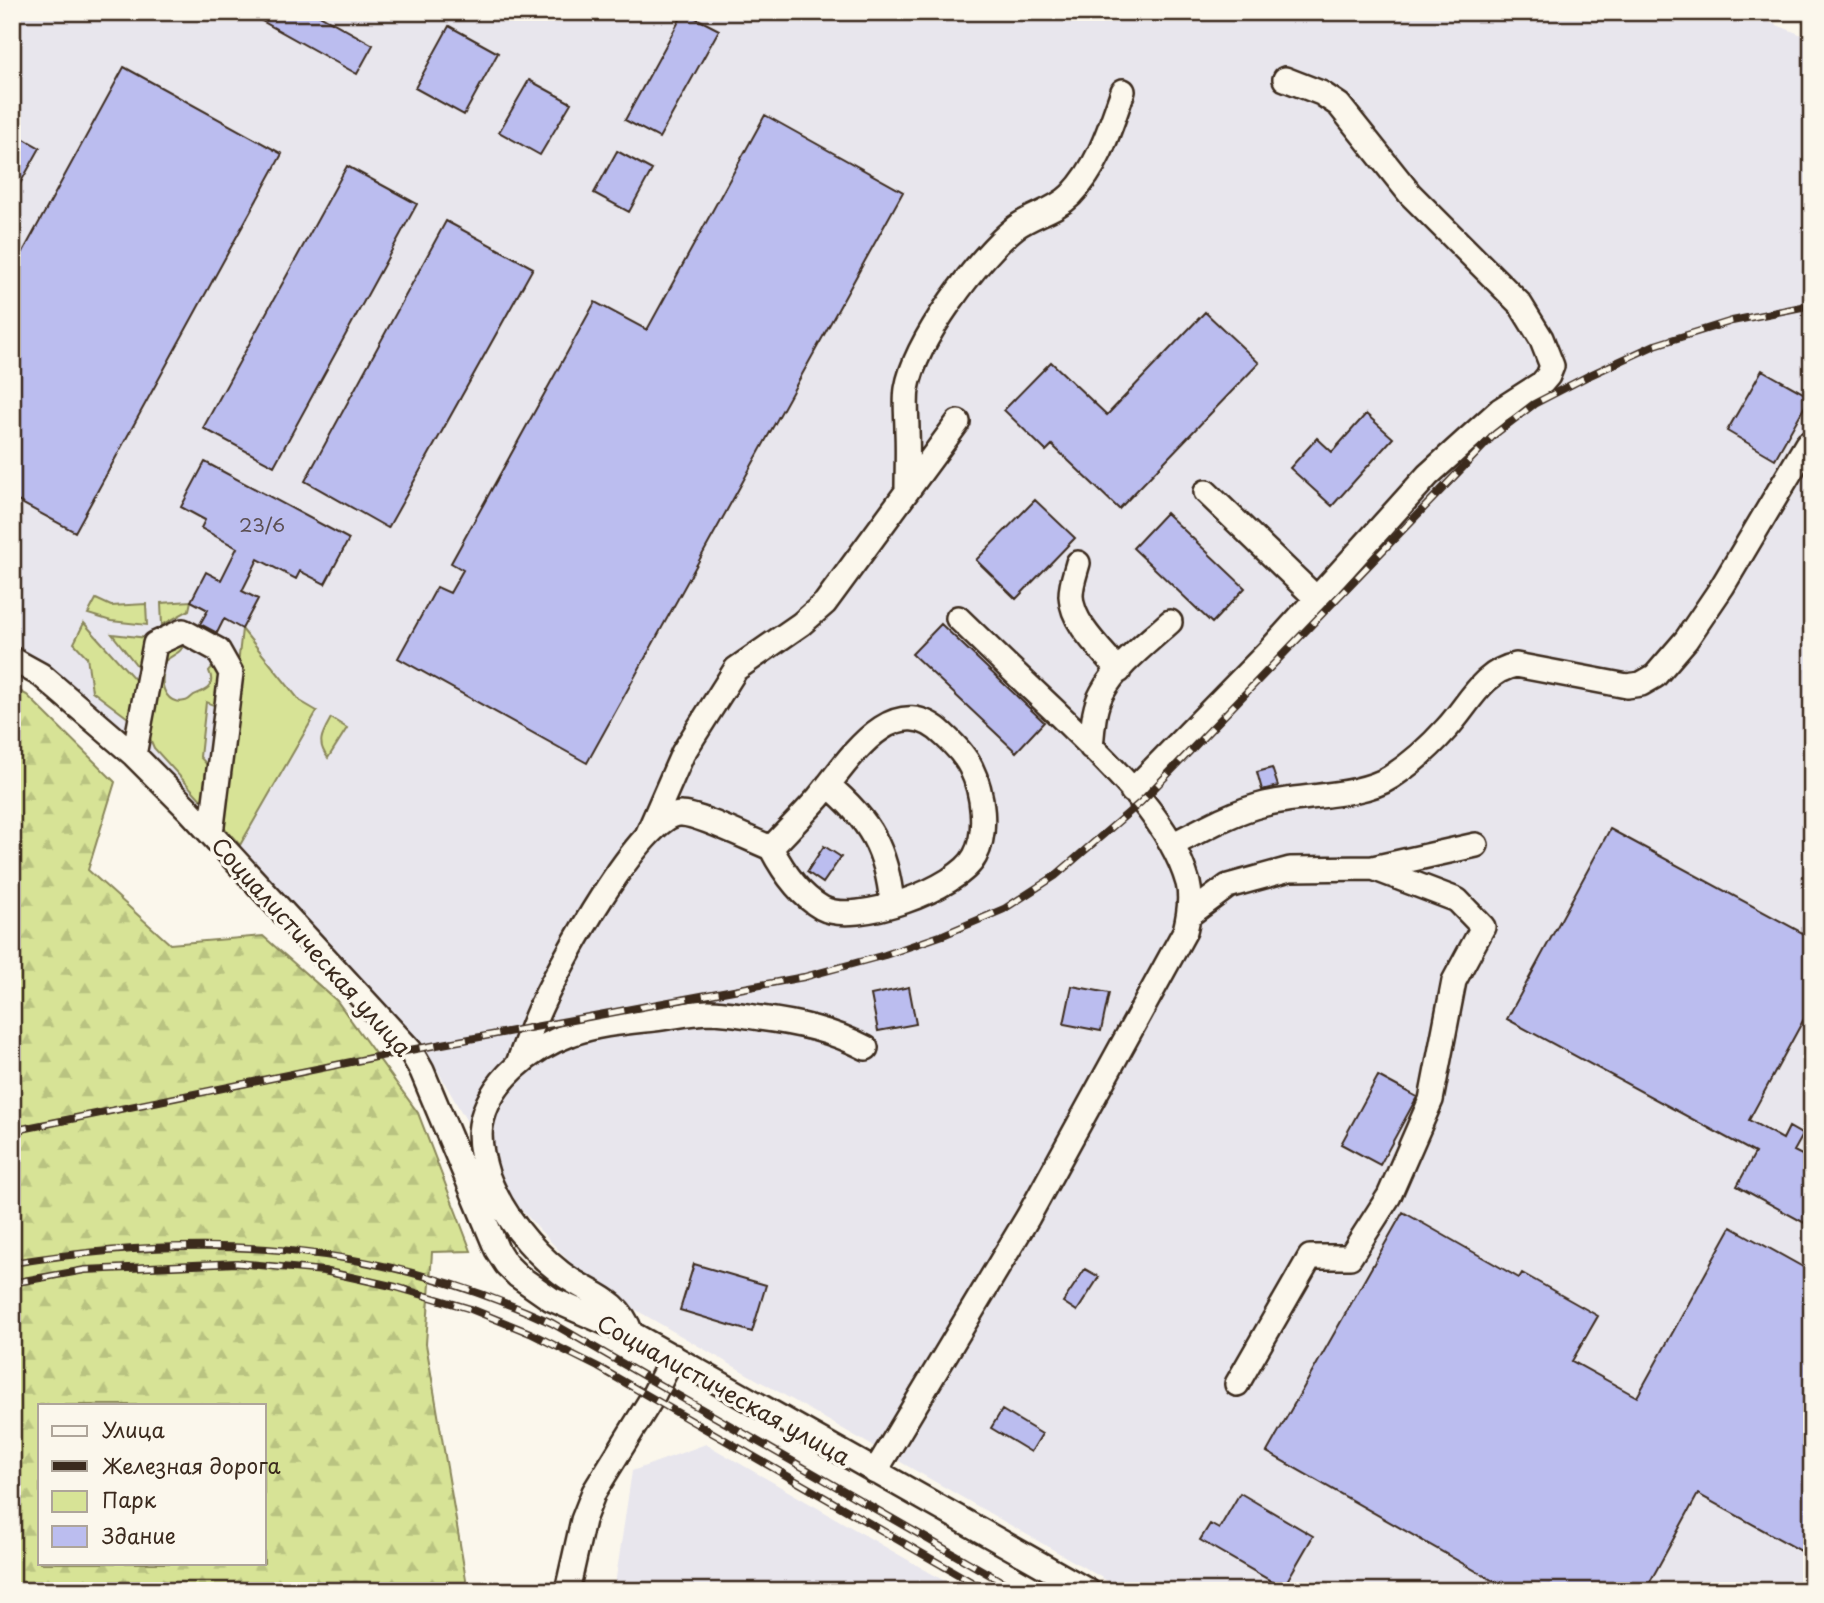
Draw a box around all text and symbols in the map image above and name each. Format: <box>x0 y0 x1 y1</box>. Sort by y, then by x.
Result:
house number: 23/6 <box>239 510 285 538</box>
street label: Социалистическая улица <box>204 828 421 1064</box>
street label: Социалистическая улица <box>591 1305 858 1474</box>
legend <box>38 1404 266 1564</box>
text: Улица <box>102 1413 165 1445</box>
text: Железная дорога <box>102 1449 280 1481</box>
text: Парк <box>102 1483 157 1515</box>
text: Здание <box>102 1519 176 1551</box>

